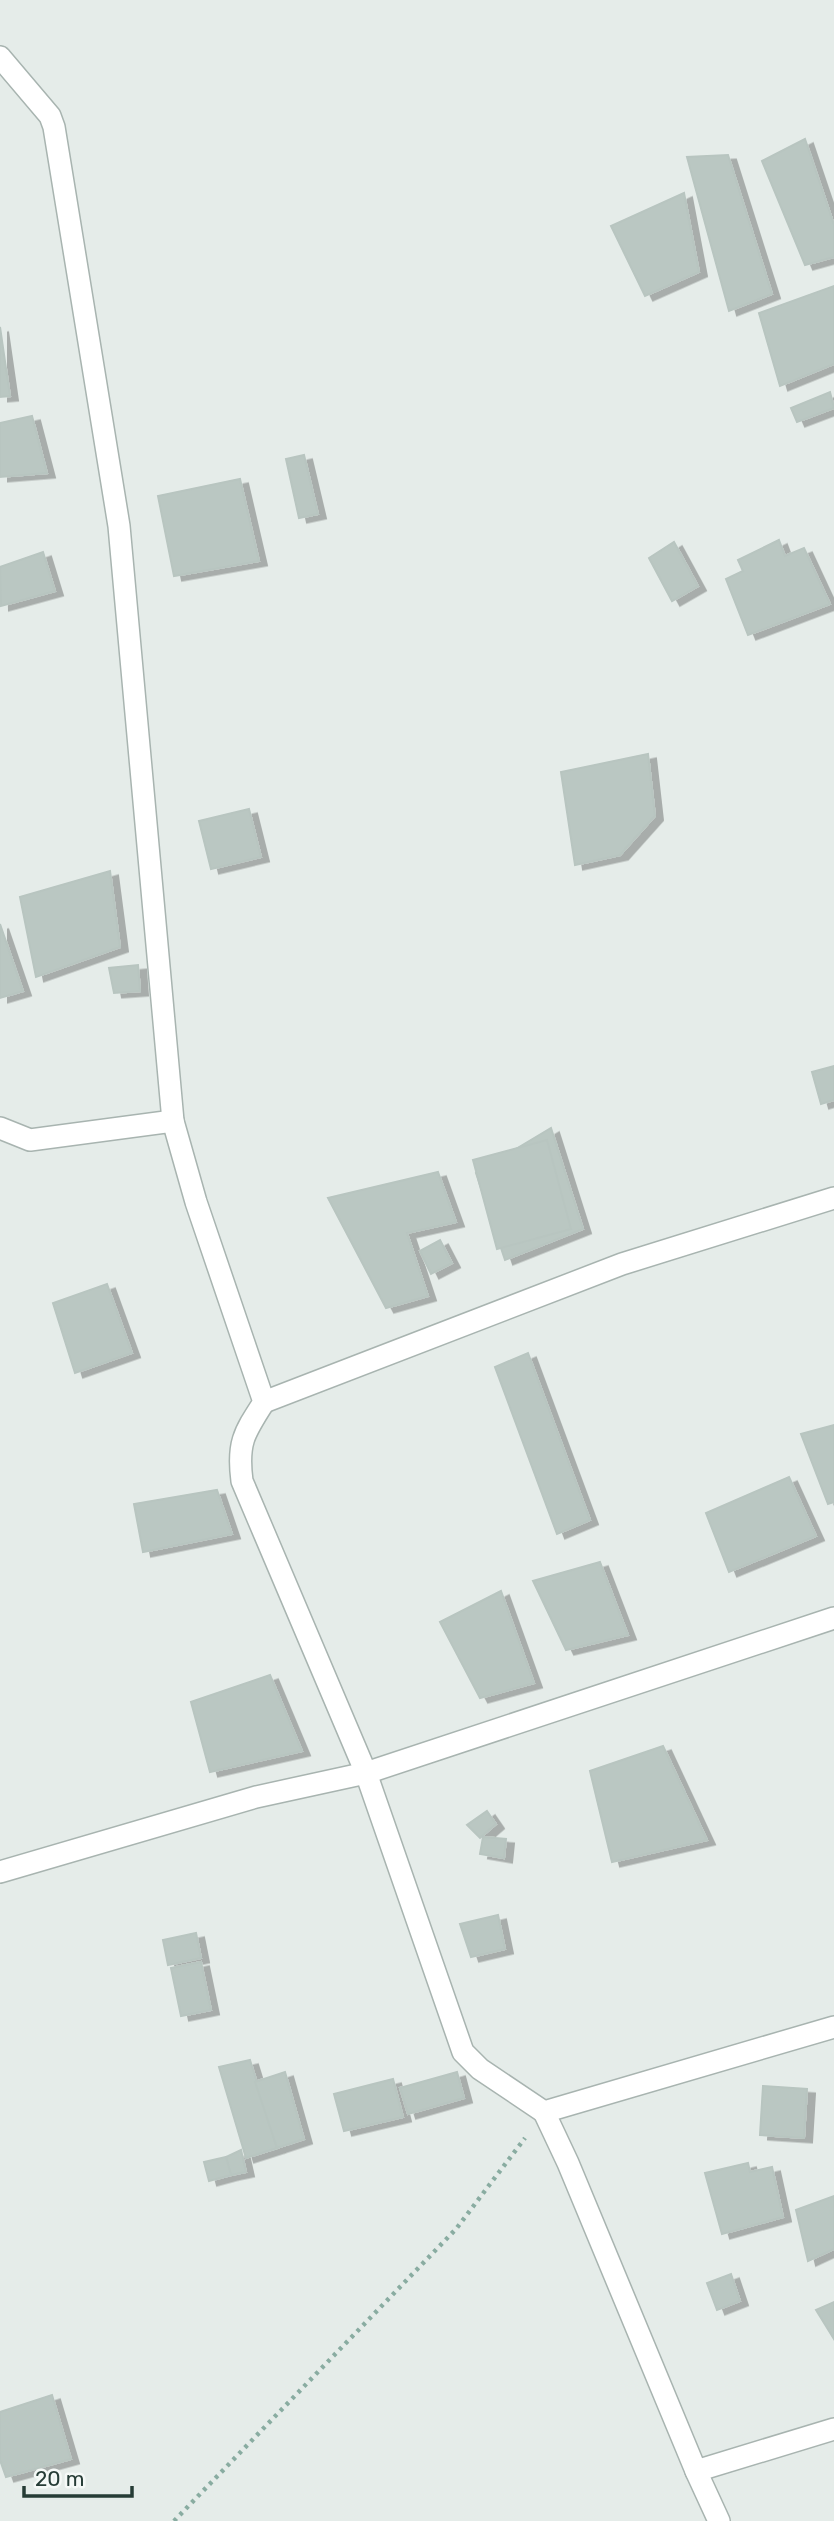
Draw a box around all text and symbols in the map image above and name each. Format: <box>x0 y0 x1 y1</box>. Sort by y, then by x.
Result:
scale bar <box>24 2454 133 2498</box>
text: 20 m <box>35 2466 84 2491</box>

